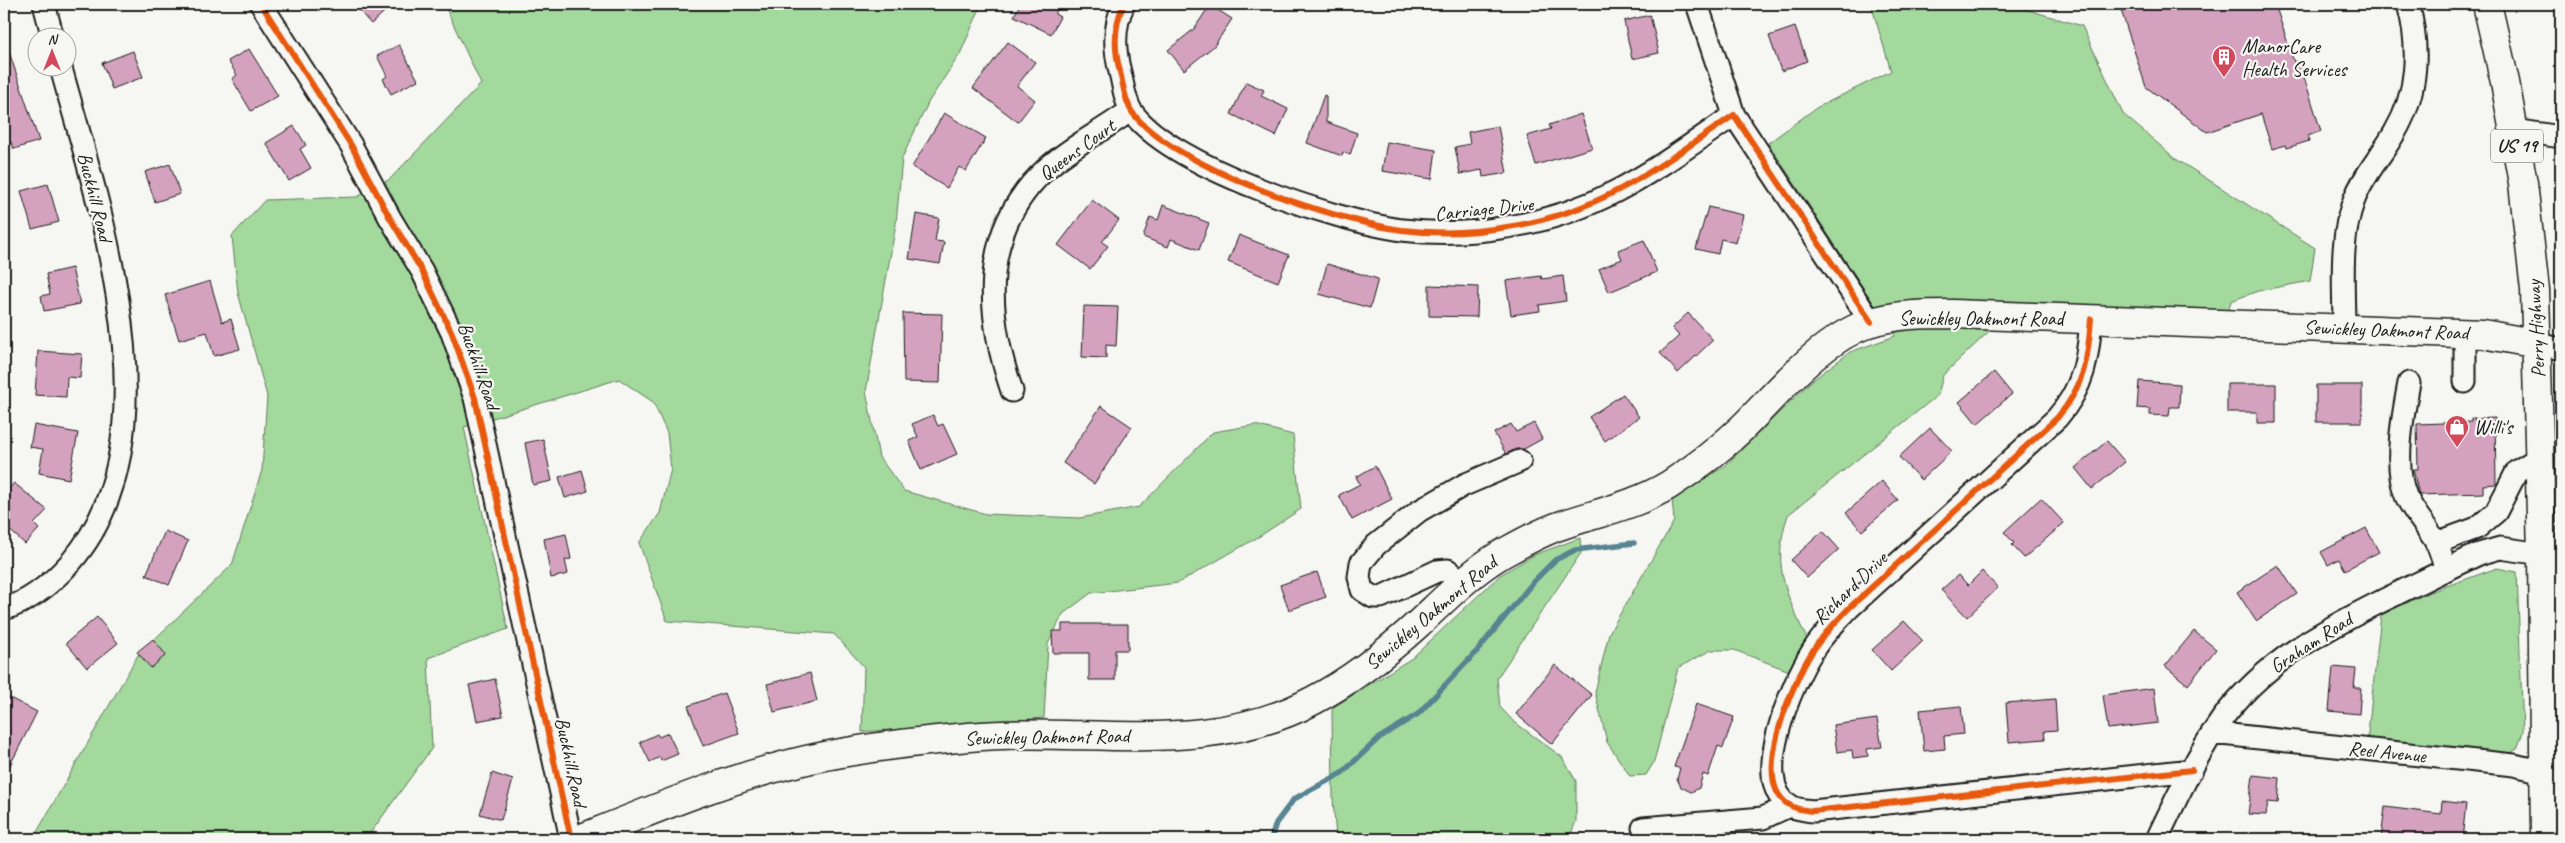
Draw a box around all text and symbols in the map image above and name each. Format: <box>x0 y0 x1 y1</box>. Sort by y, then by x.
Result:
north arrow <box>28 28 78 78</box>
text: N <box>48 31 59 48</box>
place label: ManorCare Health Services <box>2242 34 2348 82</box>
building icon: ManorCare Health Services <box>2211 44 2237 78</box>
street label: Queens Court <box>1034 112 1122 186</box>
road number: US 19 <box>2491 130 2543 162</box>
street label: Buckhill Road <box>72 150 119 247</box>
street label: Carriage Drive <box>1434 191 1536 227</box>
street label: Perry Highway <box>2521 277 2551 379</box>
street label: Sewickley Oakmont Road <box>1899 306 2066 331</box>
street label: Sewickley Oakmont Road <box>2303 315 2472 345</box>
street label: Buckhill Road <box>452 319 507 416</box>
shop icon: Willi's <box>2444 414 2470 448</box>
place label: Willi's <box>2474 415 2515 440</box>
street label: Richard Drive <box>1807 545 1894 630</box>
street label: Sewickley Oakmont Road <box>1360 548 1505 675</box>
street label: Graham Road <box>2265 606 2359 679</box>
street label: Buckhill Road <box>549 715 593 812</box>
street label: Sewickley Oakmont Road <box>964 723 1133 751</box>
street label: Reel Avenue <box>2347 736 2428 769</box>

